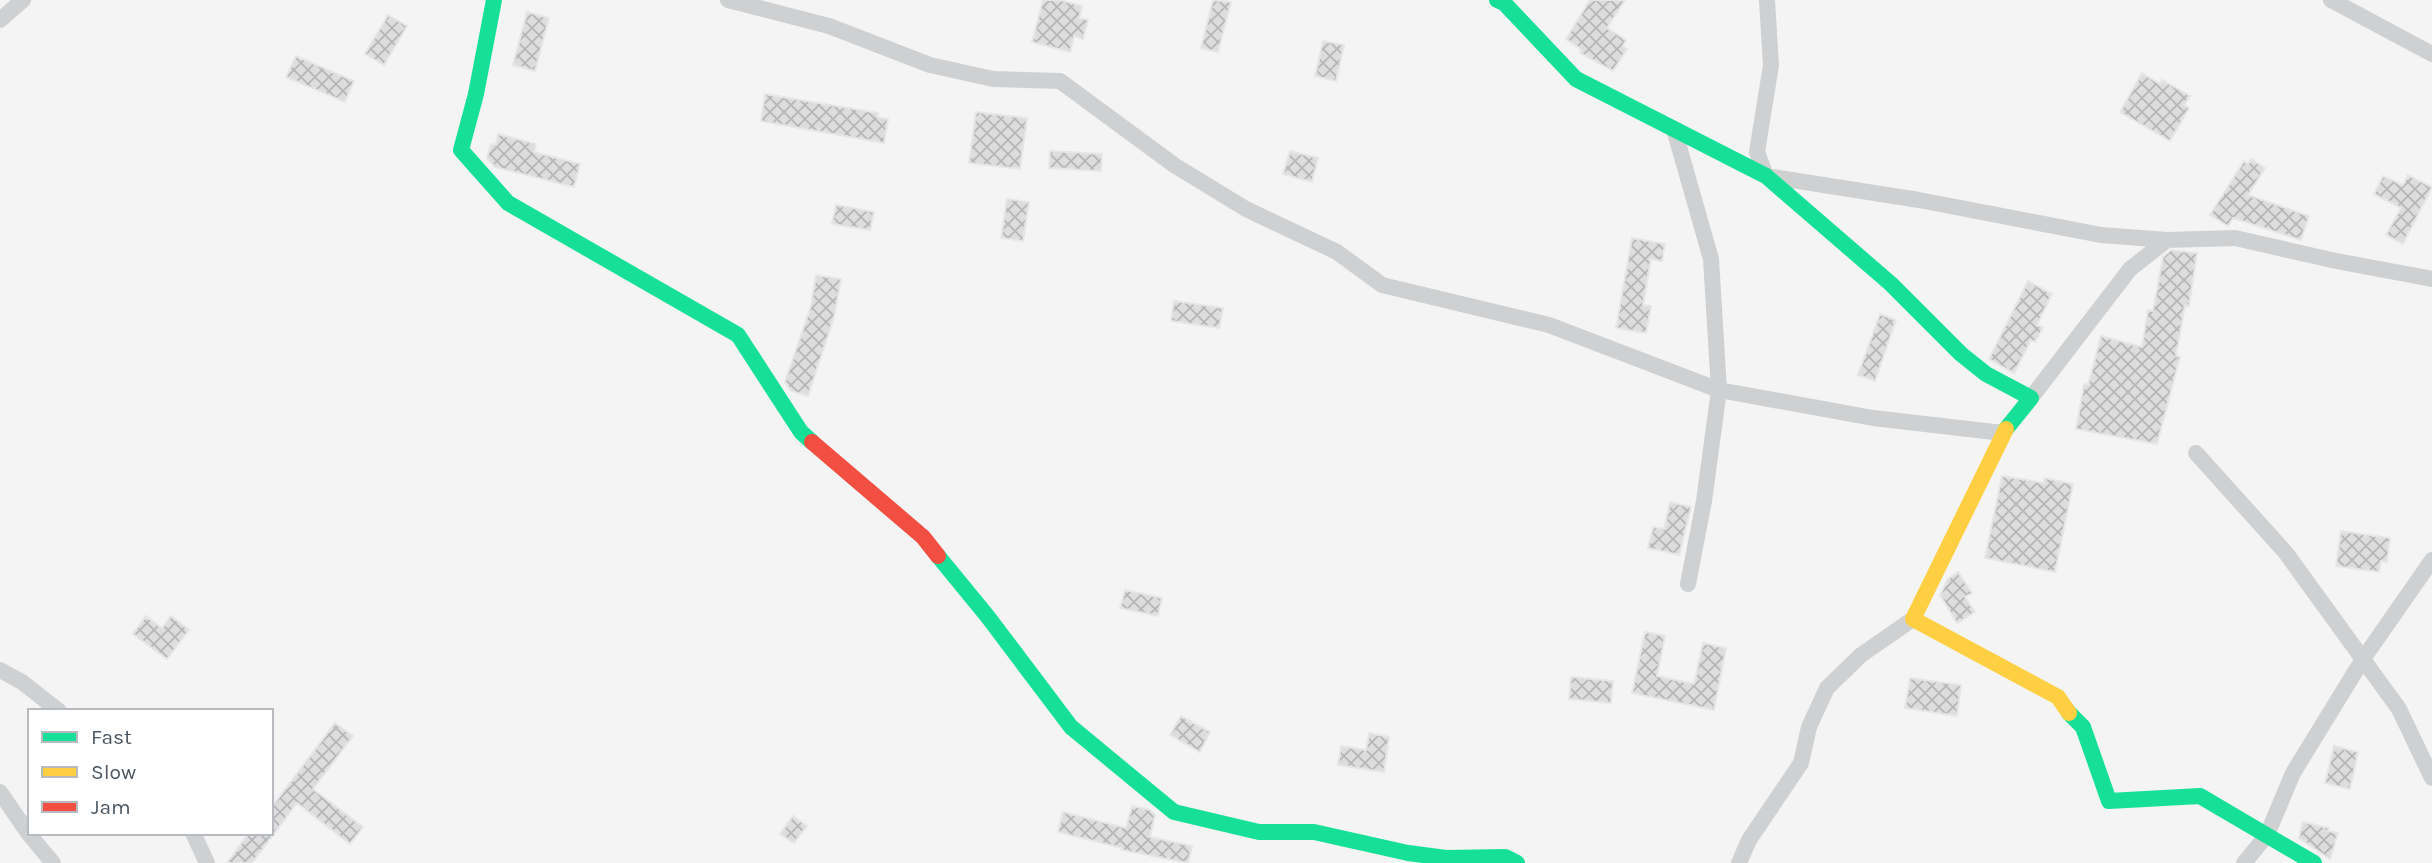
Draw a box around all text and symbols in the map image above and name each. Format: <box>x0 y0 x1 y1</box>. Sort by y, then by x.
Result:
legend <box>28 709 273 835</box>
text: Fast <box>91 725 132 749</box>
text: Slow <box>91 760 136 784</box>
text: Jam <box>91 795 131 819</box>

